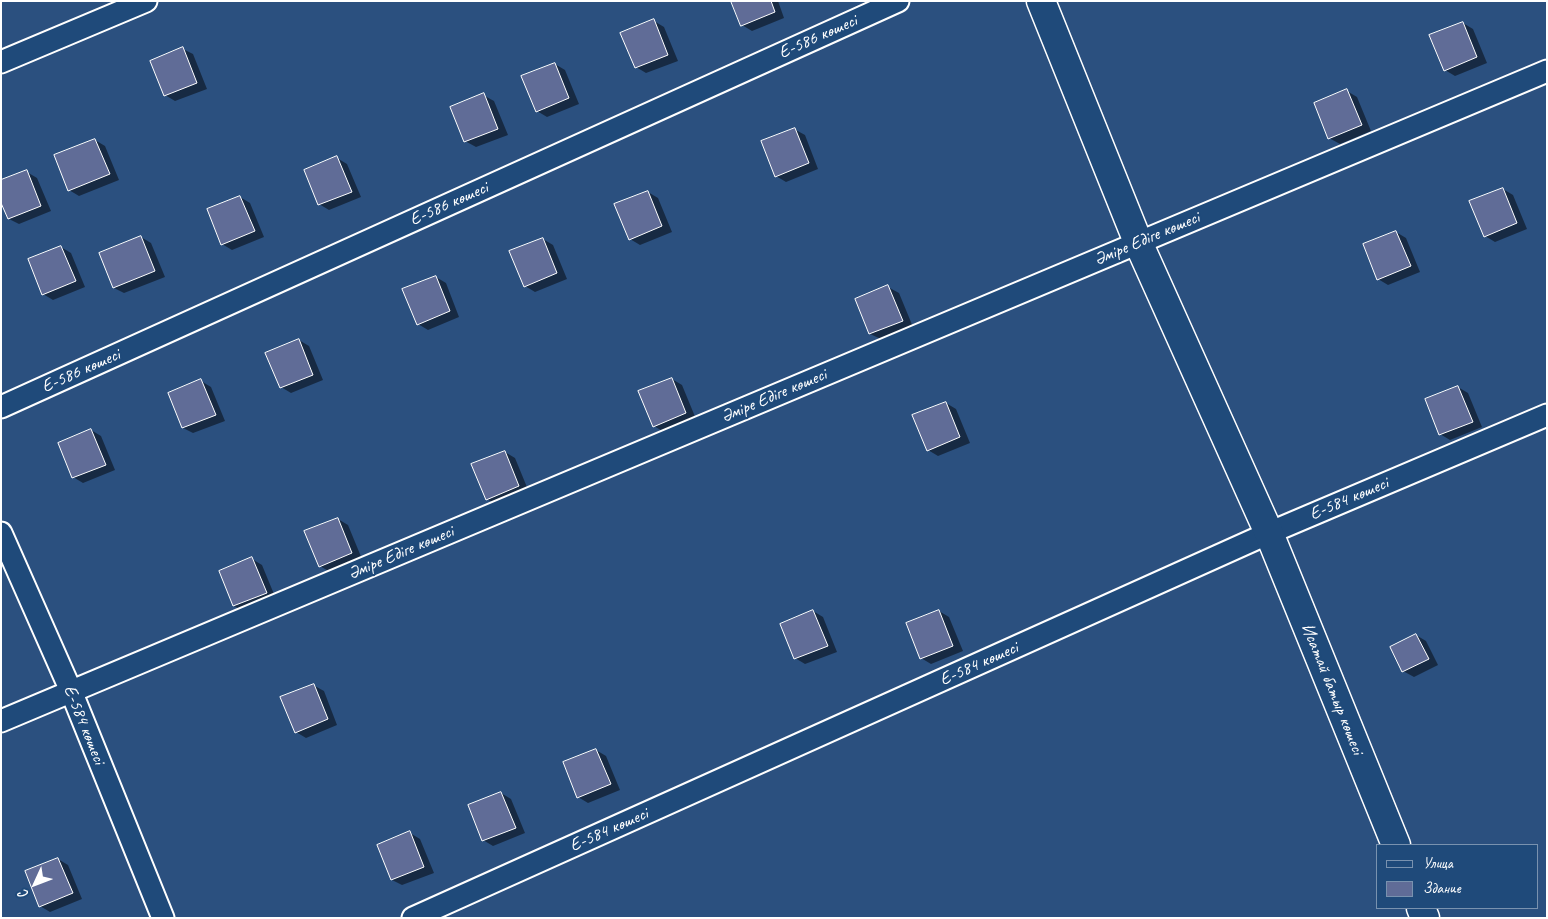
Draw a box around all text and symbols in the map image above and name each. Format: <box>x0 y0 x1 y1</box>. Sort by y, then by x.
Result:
street label: Е-586 көшесі <box>775 10 861 64</box>
street label: Е-586 көшесі <box>406 177 492 231</box>
street label: Әміре Едіге көшесі <box>1091 207 1203 271</box>
street label: Е-586 көшесі <box>38 344 124 398</box>
street label: Әміре Едіге көшесі <box>718 364 830 428</box>
street label: Е-584 көшесі <box>1306 473 1392 525</box>
street label: Әміре Едіге көшесі <box>345 521 457 585</box>
street label: Исатай батыр көшесі <box>1296 620 1368 758</box>
street label: Е-584 көшесі <box>936 637 1022 691</box>
street label: Е-584 көшесі <box>58 682 110 768</box>
street label: Е-584 көшесі <box>566 803 652 857</box>
legend <box>1376 844 1538 909</box>
text: Улица <box>1423 854 1453 873</box>
north arrow <box>10 859 60 909</box>
text: Здание <box>1423 879 1461 898</box>
text: С <box>15 886 32 903</box>

